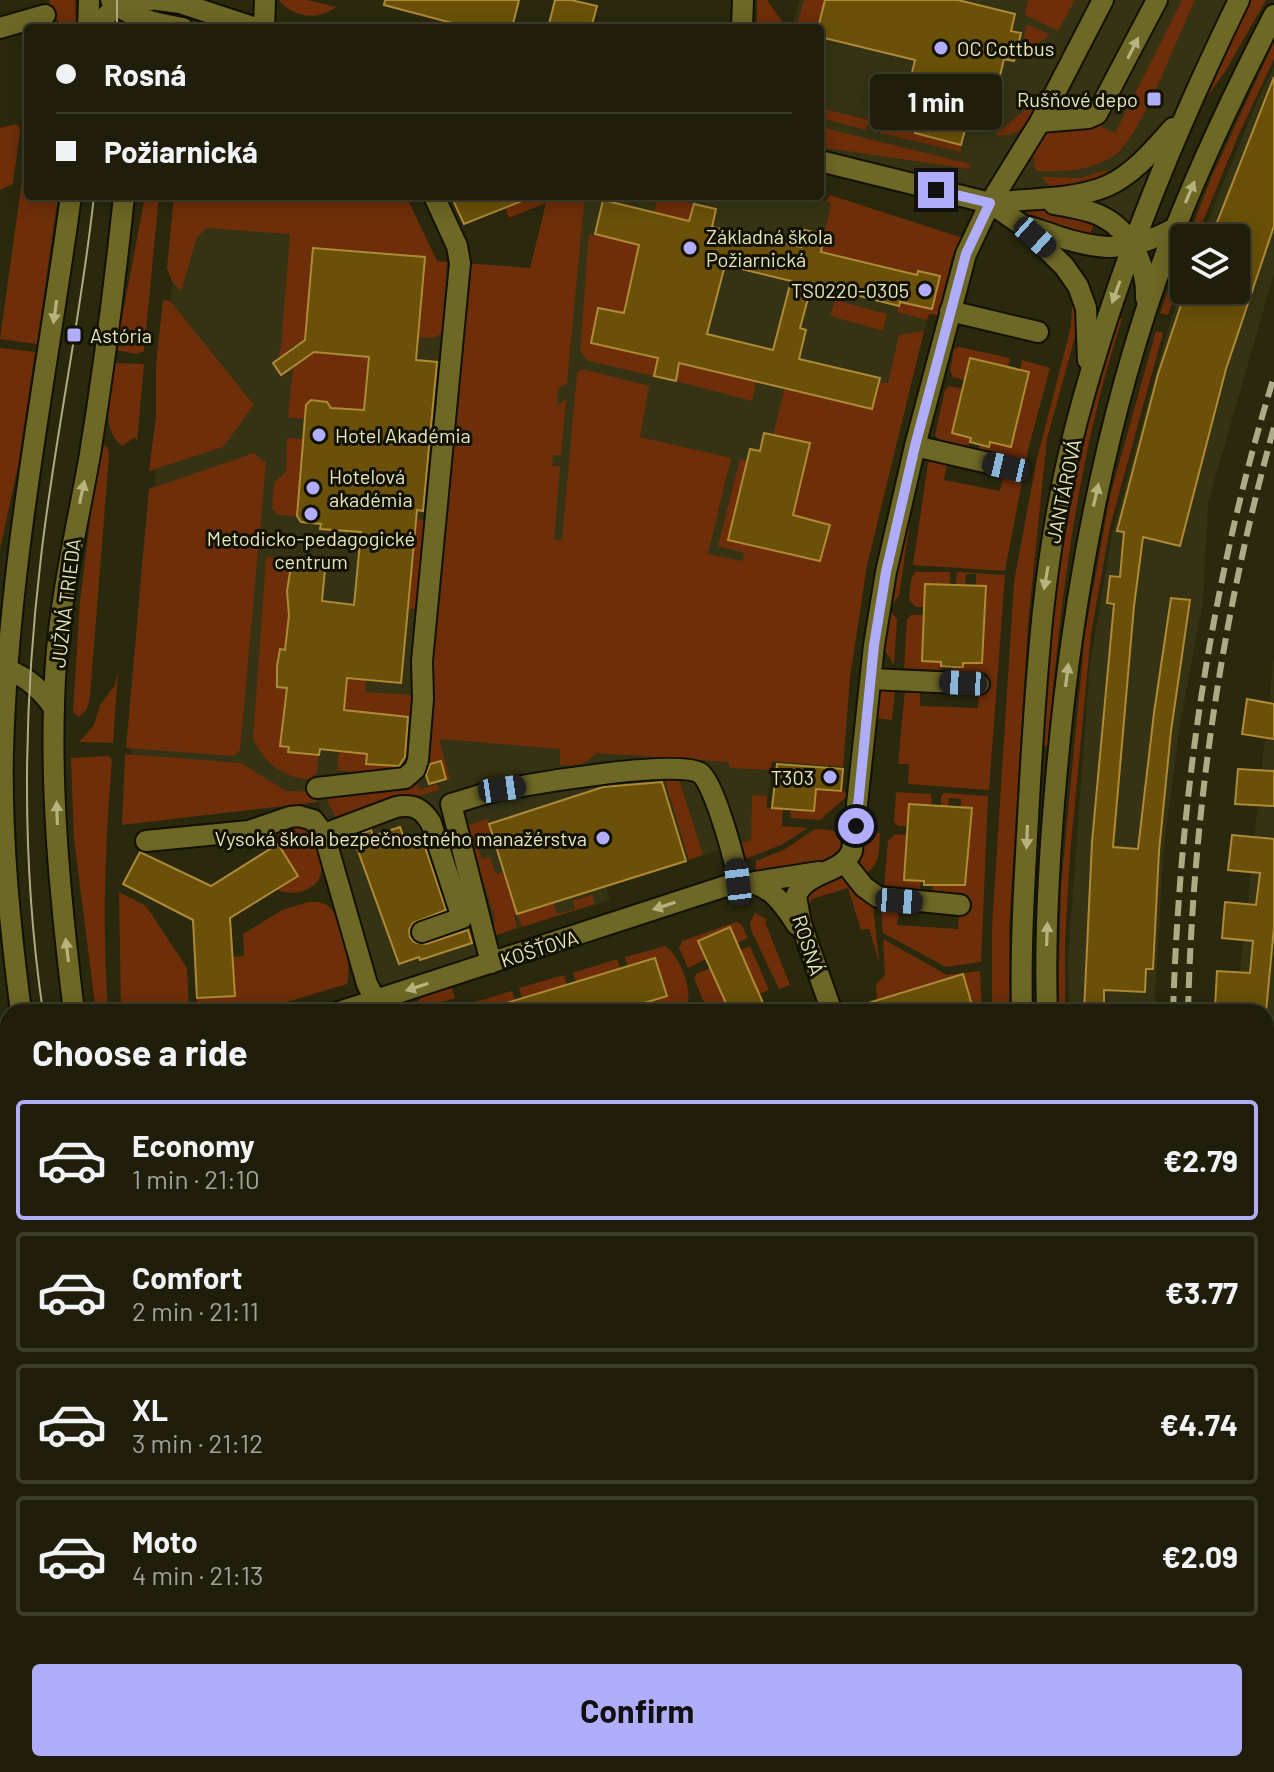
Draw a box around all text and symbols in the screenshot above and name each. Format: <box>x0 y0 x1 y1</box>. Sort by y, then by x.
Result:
place label: OC Cottbus <box>957 36 1054 60</box>
one-way arrow <box>1126 36 1139 59</box>
marker: OC Cottbus <box>932 39 950 57</box>
text: Rosná <box>104 56 186 92</box>
callout: 1 min <box>870 74 1002 130</box>
text: 1 min <box>908 86 964 117</box>
place label: Rušňové depo <box>1017 87 1138 111</box>
marker: Rušňové depo <box>1145 90 1163 108</box>
text: Požiarnická <box>104 133 258 169</box>
route end <box>918 172 954 208</box>
one-way arrow <box>1184 180 1197 204</box>
car <box>1009 212 1061 262</box>
place label: Základná škola Požiarnická <box>706 224 833 271</box>
map controls <box>1170 224 1250 304</box>
button: layers <box>1170 224 1250 304</box>
marker: Základná škola Požiarnická <box>681 239 699 257</box>
place label: TS0220-0305 <box>791 278 909 302</box>
one-way arrow <box>1109 280 1122 304</box>
marker: TS0220-0305 <box>916 281 934 299</box>
one-way arrow <box>48 300 61 325</box>
place label: Astória <box>90 323 152 347</box>
marker: Astória <box>65 326 83 344</box>
place label: Hotel Akadémia <box>335 423 471 447</box>
marker: Hotel Akadémia <box>310 426 328 444</box>
street label: JANTÁROVÁ <box>1040 437 1086 545</box>
car <box>980 450 1032 484</box>
place label: Hotelová akadémia <box>329 464 413 511</box>
one-way arrow <box>76 479 89 504</box>
marker: Hotelová akadémia <box>304 479 322 497</box>
one-way arrow <box>1091 482 1103 507</box>
marker: Metodicko-pedagogické centrum <box>302 505 320 523</box>
place label: Metodicko-pedagogické centrum <box>207 526 415 573</box>
street label: JUŽNÁ TRIEDA <box>45 537 85 669</box>
one-way arrow <box>1039 566 1051 591</box>
one-way arrow <box>1060 662 1073 687</box>
car <box>938 670 988 696</box>
place label: T303 <box>771 765 814 789</box>
marker: T303 <box>821 768 839 786</box>
car <box>477 774 527 804</box>
one-way arrow <box>50 800 63 825</box>
route start <box>838 808 874 844</box>
one-way arrow <box>1020 825 1033 850</box>
place label: Vysoká škola bezpečnostného manažérstva <box>215 826 587 850</box>
marker: Vysoká škola bezpečnostného manažérstva <box>594 829 612 847</box>
car <box>723 857 753 907</box>
car <box>874 887 924 915</box>
one-way arrow <box>652 901 676 913</box>
street label: ROSNÁ <box>788 912 830 978</box>
one-way arrow <box>1041 921 1054 946</box>
street label: KOŠŤOVA <box>497 924 581 972</box>
one-way arrow <box>60 937 73 962</box>
one-way arrow <box>405 982 429 994</box>
text: Choose a ride <box>32 1030 248 1073</box>
icon: car <box>36 1124 108 1196</box>
text: Economy <box>132 1127 255 1163</box>
text: €2.79 <box>1163 1142 1238 1178</box>
text: 1 min · 21:10 <box>132 1163 260 1194</box>
icon: car <box>36 1256 108 1328</box>
text: Comfort <box>132 1259 242 1295</box>
text: €3.77 <box>1165 1274 1238 1310</box>
text: 2 min · 21:11 <box>132 1295 259 1326</box>
icon: car <box>36 1388 108 1460</box>
text: XL <box>132 1391 168 1427</box>
text: €4.74 <box>1160 1406 1238 1442</box>
text: 3 min · 21:12 <box>132 1427 263 1458</box>
icon: car <box>36 1520 108 1592</box>
text: Moto <box>132 1523 198 1559</box>
text: €2.09 <box>1162 1538 1238 1574</box>
text: 4 min · 21:13 <box>132 1559 264 1590</box>
button: Confirm <box>32 1664 1242 1756</box>

